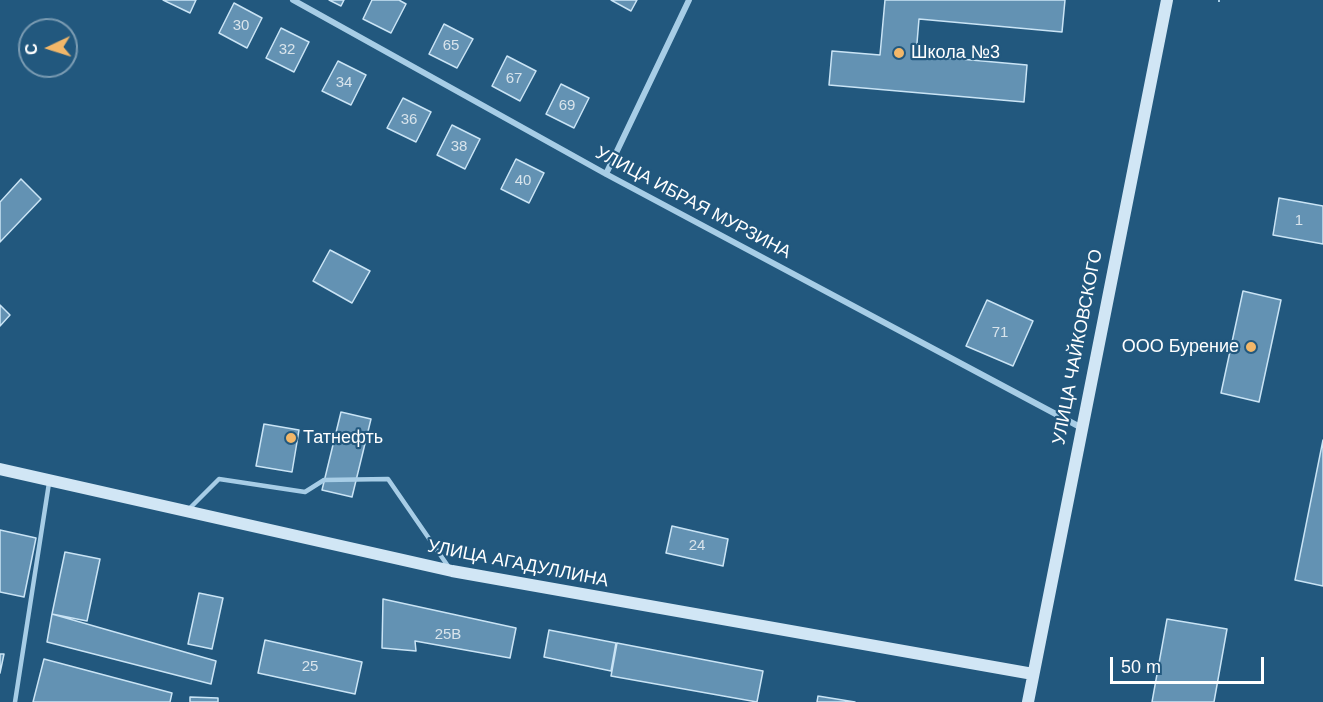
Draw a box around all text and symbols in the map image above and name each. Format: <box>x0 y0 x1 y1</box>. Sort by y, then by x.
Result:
house number: 30 <box>233 17 249 35</box>
north arrow <box>18 18 78 78</box>
house number: 65 <box>443 37 459 55</box>
house number: 32 <box>279 41 295 59</box>
place label: Школа №3 <box>911 42 1000 64</box>
text: С <box>23 43 40 56</box>
marker: Школа №3 <box>892 46 906 60</box>
house number: 67 <box>506 70 522 88</box>
house number: 34 <box>336 74 352 92</box>
house number: 69 <box>559 97 575 115</box>
house number: 36 <box>401 111 417 129</box>
house number: 38 <box>451 138 467 156</box>
street label: УЛИЦА ИБРАЯ МУРЗИНА <box>592 142 794 264</box>
house number: 40 <box>515 172 531 190</box>
house number: 1 <box>1295 212 1303 230</box>
street label: УЛИЦА ЧАЙКОВСКОГО <box>1048 247 1108 447</box>
house number: 71 <box>992 324 1008 342</box>
place label: ООО Бурение <box>1122 336 1239 358</box>
marker: ООО Бурение <box>1244 340 1258 354</box>
place label: Татнефть <box>303 427 383 449</box>
marker: Татнефть <box>284 431 298 445</box>
street label: УЛИЦА АГАДУЛЛИНА <box>426 536 610 592</box>
house number: 24 <box>689 537 705 555</box>
house number: 25В <box>435 626 461 644</box>
scale bar <box>1113 645 1268 683</box>
text: 50 m <box>1121 657 1161 677</box>
house number: 25 <box>302 658 318 676</box>

